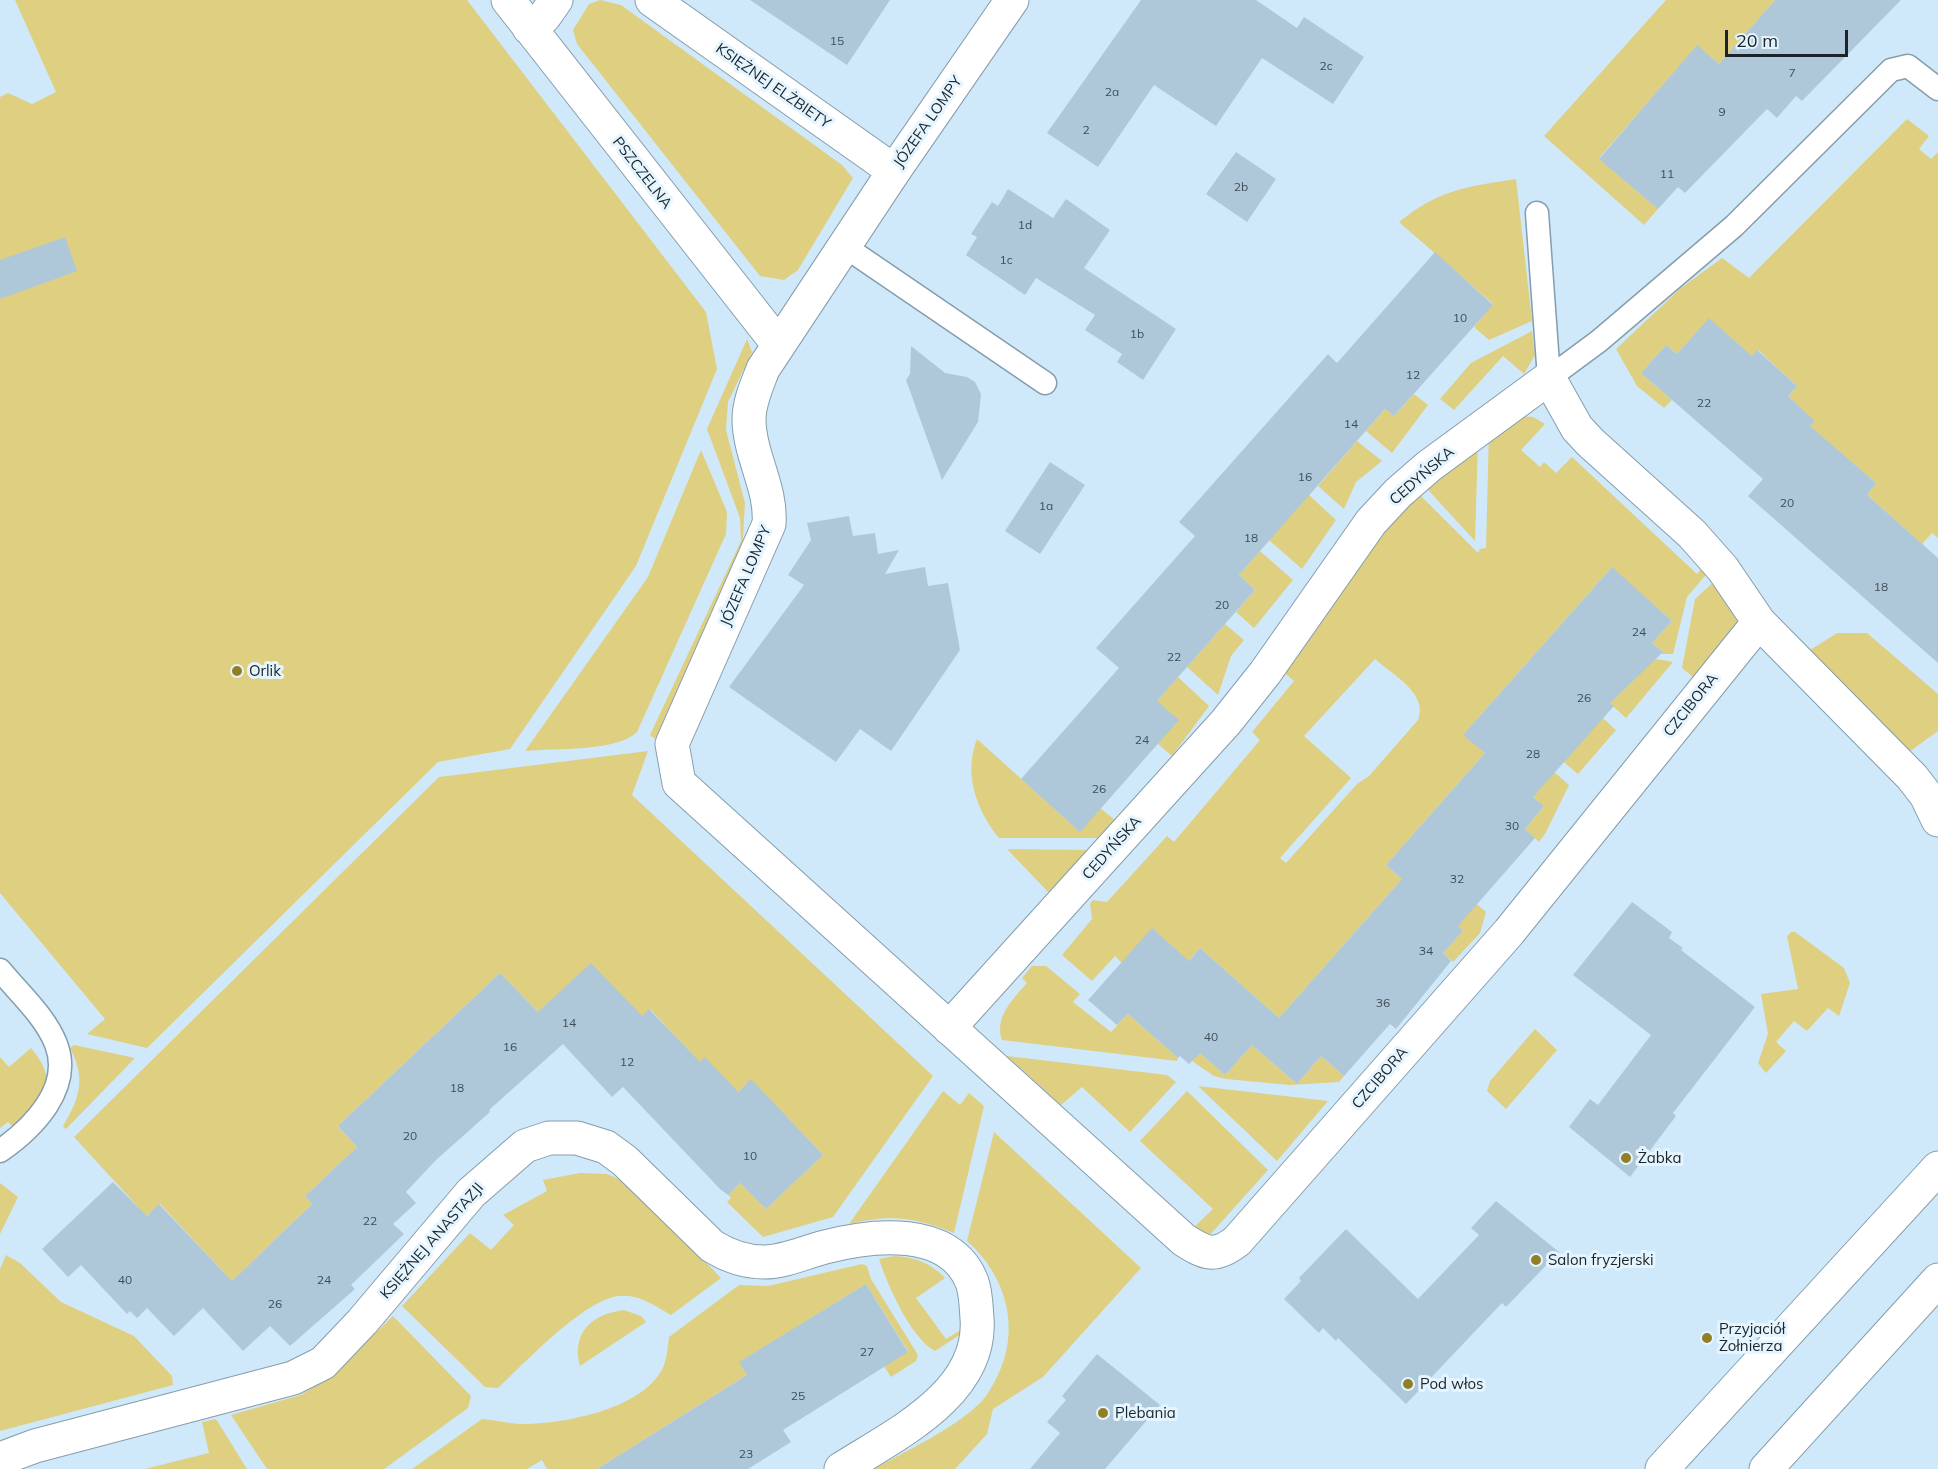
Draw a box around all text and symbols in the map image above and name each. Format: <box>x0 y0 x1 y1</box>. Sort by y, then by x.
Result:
scale bar <box>1728 18 1851 56</box>
text: 20 m <box>1736 29 1778 52</box>
house number: 15 <box>830 34 844 48</box>
street label: KSIĘŻNEJ ELŻBIETY <box>712 40 834 132</box>
house number: 2c <box>1319 59 1333 73</box>
house number: 7 <box>1788 66 1796 80</box>
street label: JÓZEFA LOMPY <box>890 73 966 171</box>
house number: 2a <box>1105 85 1119 99</box>
house number: 9 <box>1718 105 1726 119</box>
house number: 2 <box>1082 123 1090 137</box>
street label: PSZCZELNA <box>608 134 676 212</box>
house number: 11 <box>1660 167 1674 181</box>
house number: 2b <box>1234 180 1248 194</box>
house number: 1d <box>1018 218 1032 232</box>
house number: 1c <box>999 253 1013 267</box>
house number: 10 <box>1453 311 1467 325</box>
house number: 1b <box>1130 327 1144 341</box>
house number: 12 <box>1406 368 1420 382</box>
house number: 22 <box>1697 396 1711 410</box>
house number: 14 <box>1344 417 1358 431</box>
street label: CEDYŃSKA <box>1386 443 1458 509</box>
house number: 16 <box>1298 470 1312 484</box>
house number: 20 <box>1780 496 1794 510</box>
house number: 1a <box>1039 499 1053 513</box>
street label: JÓZEFA LOMPY <box>717 523 775 629</box>
house number: 18 <box>1244 531 1258 545</box>
house number: 18 <box>1874 580 1888 594</box>
house number: 20 <box>1215 598 1229 612</box>
house number: 24 <box>1632 625 1646 639</box>
house number: 22 <box>1167 650 1181 664</box>
place label: Orlik <box>249 662 281 680</box>
marker: Orlik <box>230 664 244 678</box>
street label: CZCIBORA <box>1660 670 1722 740</box>
house number: 26 <box>1577 691 1591 705</box>
house number: 24 <box>1135 733 1149 747</box>
house number: 28 <box>1526 747 1540 761</box>
house number: 26 <box>1092 782 1106 796</box>
street label: CEDYŃSKA <box>1079 812 1145 884</box>
house number: 30 <box>1505 819 1519 833</box>
house number: 32 <box>1450 872 1464 886</box>
house number: 34 <box>1419 944 1433 958</box>
house number: 36 <box>1376 996 1390 1010</box>
house number: 14 <box>562 1016 576 1030</box>
house number: 40 <box>1204 1030 1218 1044</box>
house number: 16 <box>503 1040 517 1054</box>
street label: CZCIBORA <box>1348 1043 1412 1113</box>
house number: 12 <box>620 1055 634 1069</box>
house number: 18 <box>450 1081 464 1095</box>
house number: 20 <box>403 1129 417 1143</box>
house number: 10 <box>743 1149 757 1163</box>
place label: Żabka <box>1638 1149 1681 1167</box>
marker: Żabka <box>1619 1151 1633 1165</box>
street label: KSIĘŻNEJ ANASTAZJI <box>377 1179 487 1303</box>
house number: 22 <box>363 1214 377 1228</box>
place label: Salon fryzjerski <box>1548 1251 1654 1269</box>
marker: Salon fryzjerski <box>1529 1253 1543 1267</box>
house number: 40 <box>118 1273 132 1287</box>
house number: 24 <box>317 1273 331 1287</box>
house number: 26 <box>268 1297 282 1311</box>
place label: Przyjaciół Żołnierza <box>1719 1320 1785 1355</box>
marker: Przyjaciół Żołnierza <box>1700 1331 1714 1345</box>
house number: 27 <box>860 1345 874 1359</box>
place label: Pod włos <box>1420 1375 1484 1393</box>
marker: Pod włos <box>1401 1377 1415 1391</box>
house number: 25 <box>791 1389 805 1403</box>
place label: Plebania <box>1115 1404 1176 1422</box>
marker: Plebania <box>1096 1406 1110 1420</box>
house number: 23 <box>739 1447 753 1461</box>

